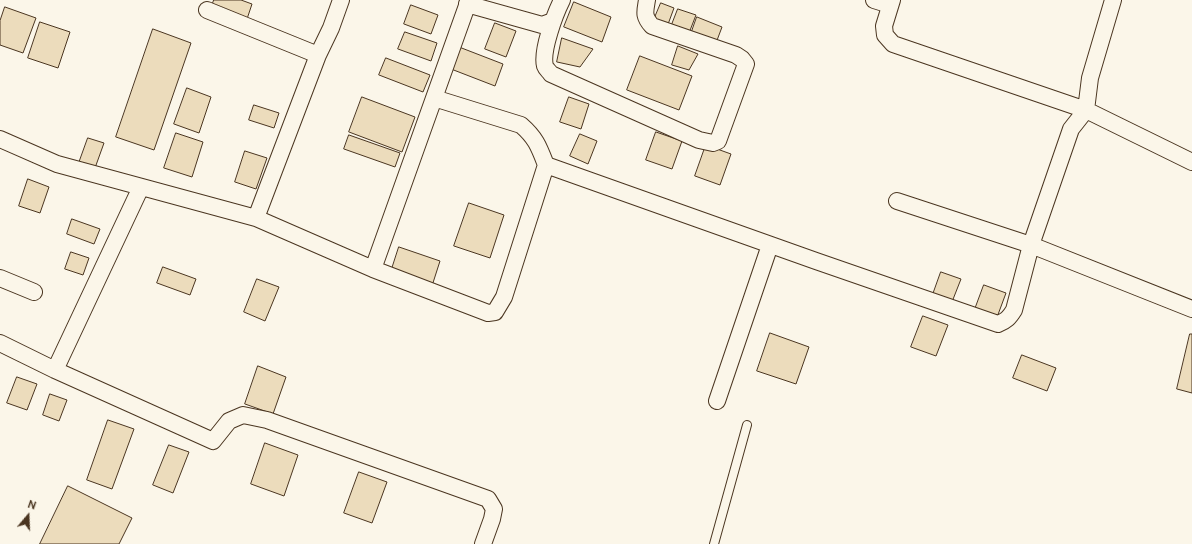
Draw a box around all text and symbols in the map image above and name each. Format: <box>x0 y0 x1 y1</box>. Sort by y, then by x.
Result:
north arrow <box>8 496 48 536</box>
text: N <box>26 498 38 512</box>

